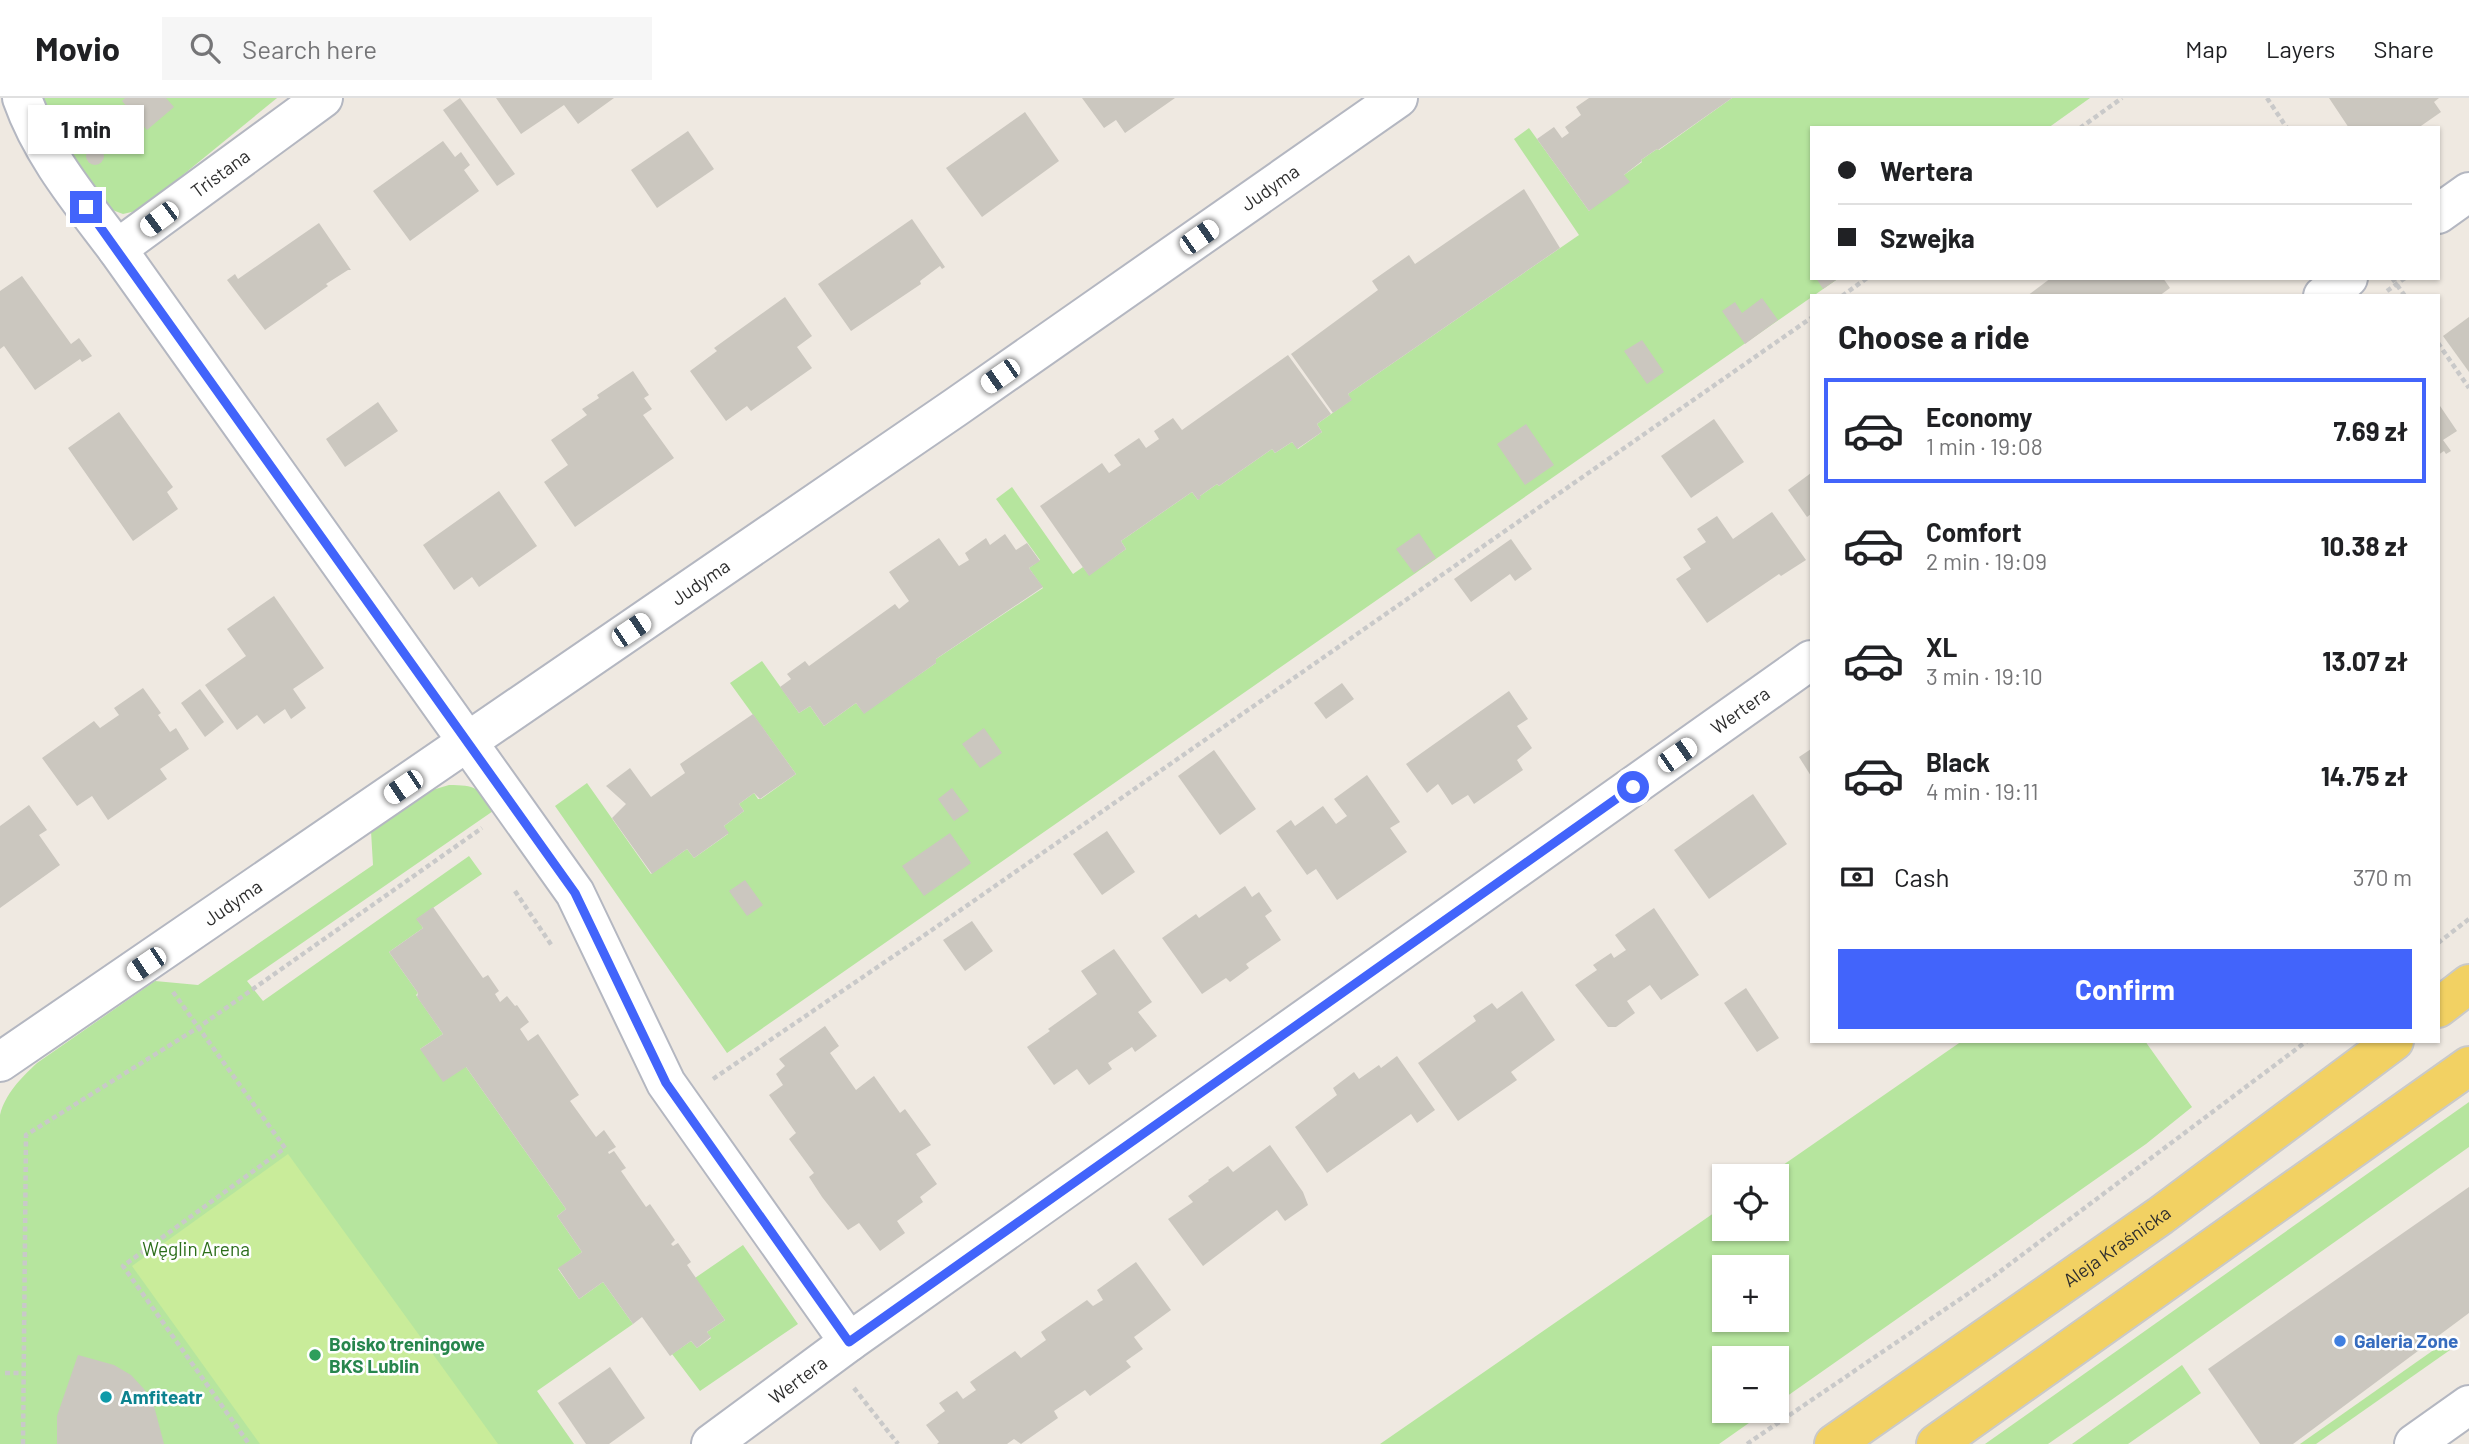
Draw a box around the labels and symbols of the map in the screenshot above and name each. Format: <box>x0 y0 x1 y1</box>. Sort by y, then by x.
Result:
callout: 1 min <box>28 105 144 154</box>
street label: Tristana <box>186 144 254 202</box>
street label: Judyma <box>1236 159 1303 215</box>
route end <box>70 191 102 223</box>
car <box>136 198 183 240</box>
car <box>1176 216 1223 258</box>
car <box>977 355 1024 397</box>
street label: Judyma <box>666 554 734 610</box>
car <box>608 610 655 650</box>
street label: Wertera <box>1706 681 1774 738</box>
car <box>1654 734 1701 776</box>
car <box>380 767 427 807</box>
route start <box>1617 771 1649 803</box>
street label: Judyma <box>199 874 266 930</box>
car <box>123 944 170 984</box>
street label: Aleja Kraśnicka <box>2058 1200 2175 1291</box>
park label: Węglin Arena <box>142 1237 250 1260</box>
place label: Galeria Zone <box>2354 1329 2458 1352</box>
place label: Boisko treningowe BKS Lublin <box>329 1332 485 1377</box>
marker: Galeria Zone <box>2332 1333 2348 1349</box>
marker: Boisko treningowe BKS Lublin <box>307 1347 323 1363</box>
street label: Wertera <box>764 1350 831 1408</box>
place label: Amfiteatr <box>120 1385 203 1408</box>
marker: Amfiteatr <box>98 1389 114 1405</box>

